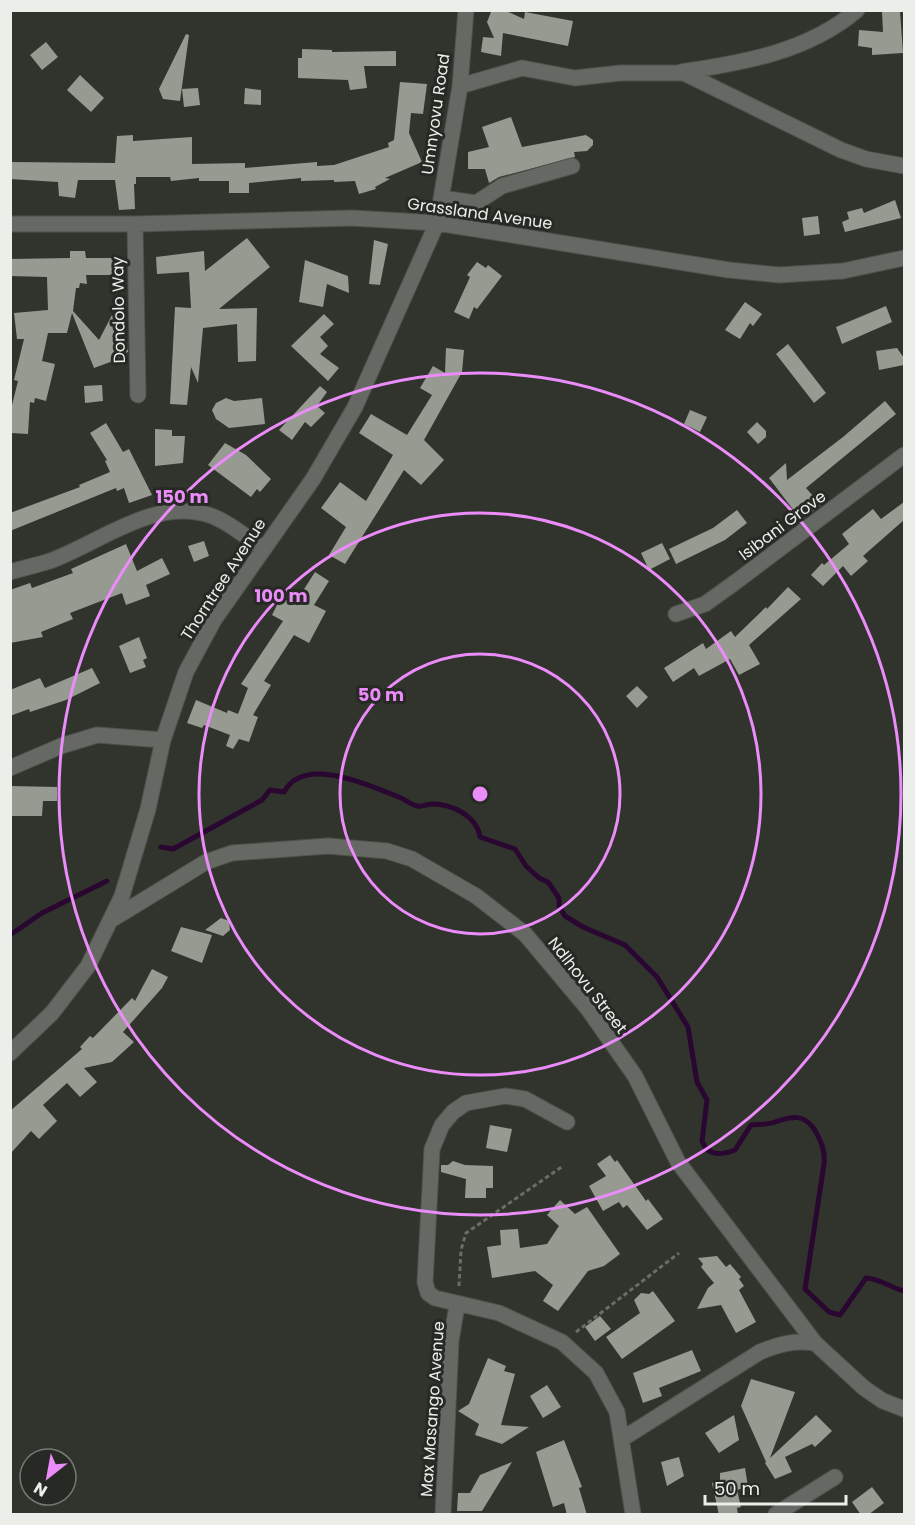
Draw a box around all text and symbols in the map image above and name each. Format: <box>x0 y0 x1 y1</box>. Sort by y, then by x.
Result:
street label: Umnyovu Road <box>416 52 455 176</box>
street label: Grassland Avenue <box>406 192 554 235</box>
street label: Dondolo Way <box>106 256 131 364</box>
text: 150 m <box>155 484 209 509</box>
street label: Isibani Grove <box>734 485 831 566</box>
street label: Thorntree Avenue <box>175 514 272 645</box>
text: 100 m <box>254 583 308 608</box>
text: 50 m <box>358 682 404 707</box>
centre of rings <box>470 784 490 804</box>
street label: Ndlhovu Street <box>543 932 633 1039</box>
street label: Max Masango Avenue <box>415 1320 450 1498</box>
north arrow <box>18 1447 78 1507</box>
scale bar <box>705 1468 846 1506</box>
text: N <box>29 1476 52 1502</box>
text: 50 m <box>714 1476 760 1501</box>

